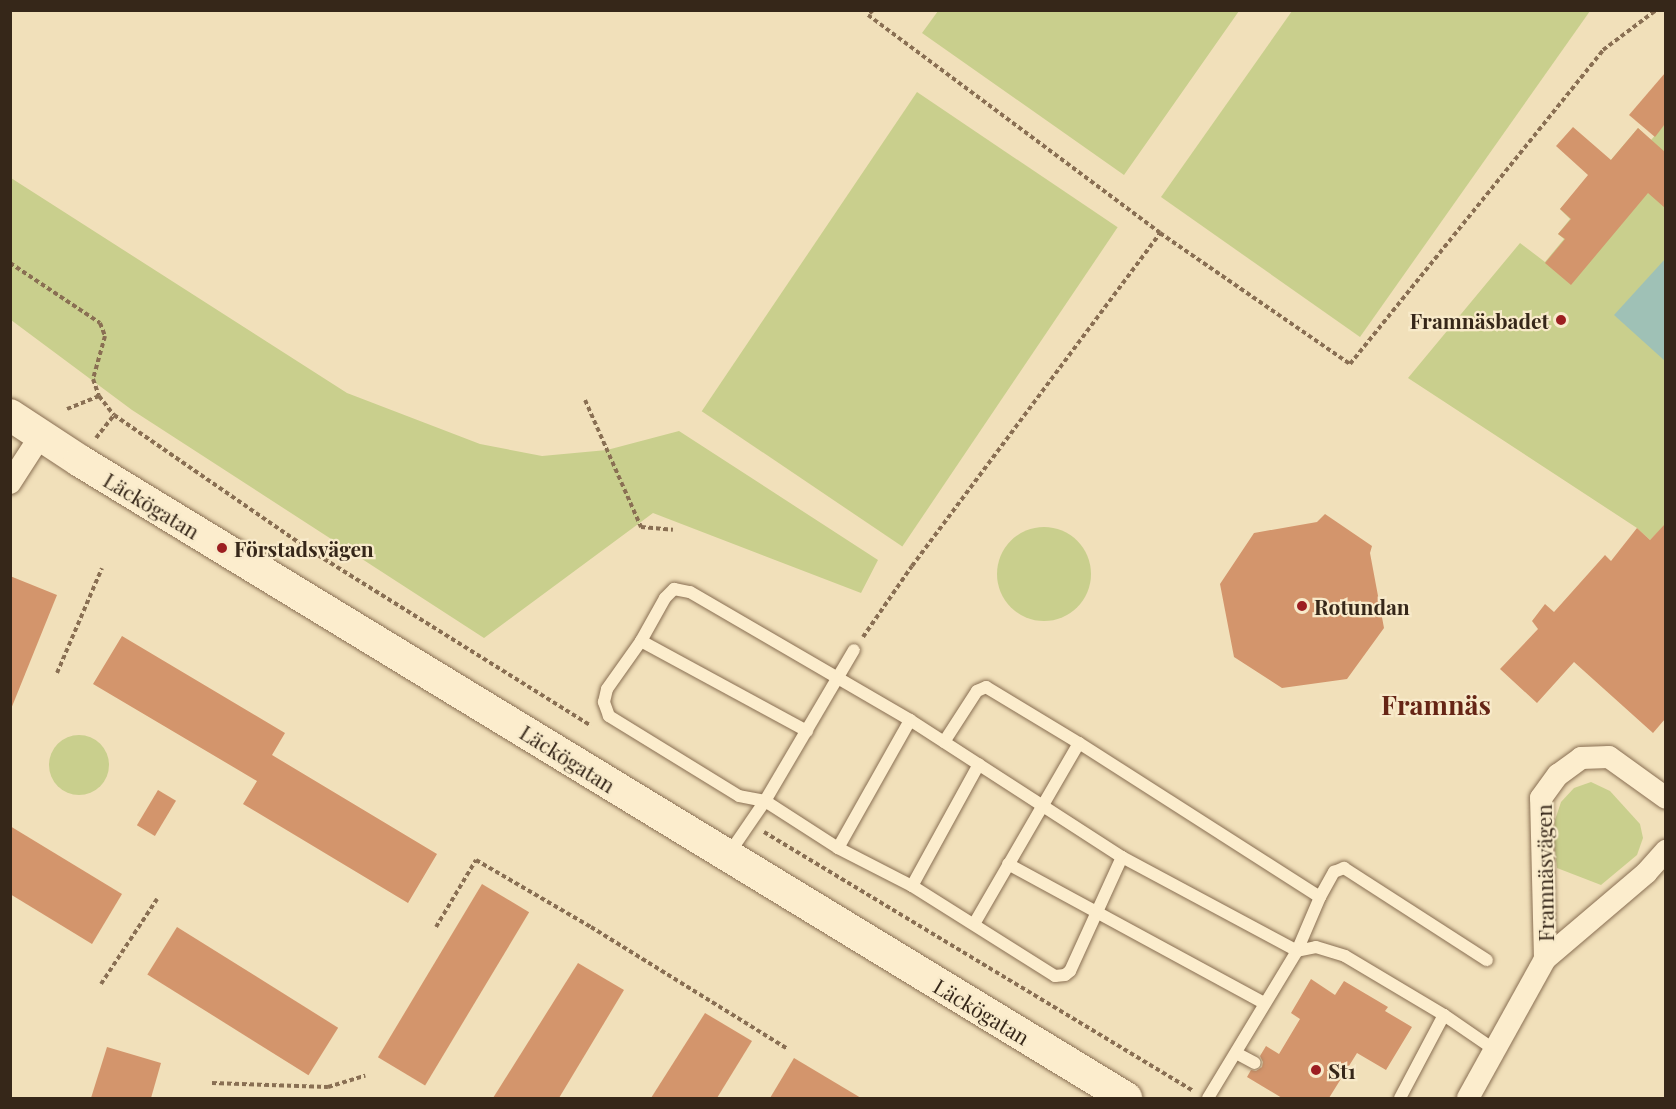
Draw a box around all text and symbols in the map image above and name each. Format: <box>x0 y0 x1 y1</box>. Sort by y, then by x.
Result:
place label: Framnäsbadet <box>1410 307 1549 333</box>
marker: Framnäsbadet <box>1554 313 1568 327</box>
street label: Läckögatan <box>100 467 204 543</box>
place label: Förstadsvägen <box>234 535 374 561</box>
marker: Förstadsvägen <box>215 541 229 555</box>
place label: Rotundan <box>1314 593 1410 619</box>
marker: Rotundan <box>1295 599 1309 613</box>
district label: Framnäs <box>1381 689 1491 721</box>
street label: Läckögatan <box>516 719 620 797</box>
street label: Framnäsvägen <box>1530 804 1558 942</box>
street label: Läckögatan <box>930 973 1034 1049</box>
place label: St1 <box>1328 1057 1356 1083</box>
marker: St1 <box>1309 1063 1323 1077</box>

